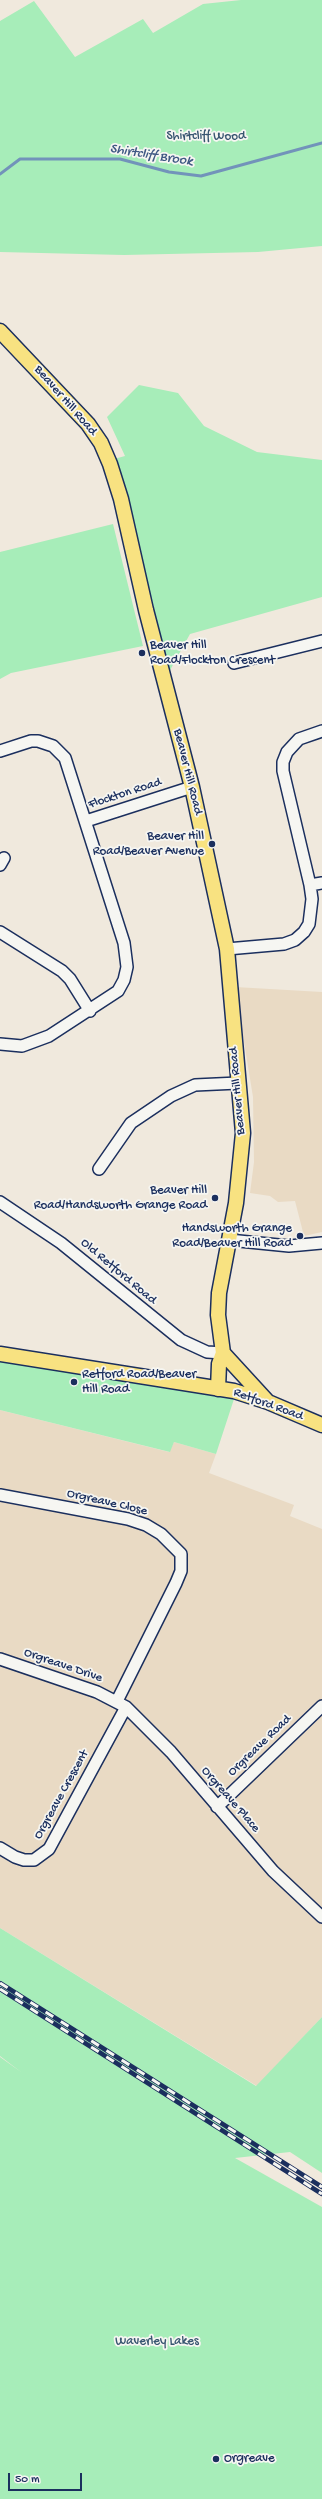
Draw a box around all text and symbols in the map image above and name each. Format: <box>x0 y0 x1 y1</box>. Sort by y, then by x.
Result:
park label: Shirtcliff Wood <box>166 129 246 145</box>
water label: Shirtcliff Brook <box>109 141 193 171</box>
street label: Beaver Hill Road <box>30 363 100 439</box>
place label: Beaver Hill Road/Flockton Crescent <box>150 638 275 669</box>
marker: Beaver Hill Road/Flockton Crescent <box>137 648 147 658</box>
street label: Beaver Hill Road <box>169 727 205 817</box>
street label: Flockton Road <box>86 775 164 813</box>
place label: Beaver Hill Road/Beaver Avenue <box>93 829 204 860</box>
marker: Beaver Hill Road/Beaver Avenue <box>207 839 217 849</box>
street label: Beaver Hill Road <box>226 1046 250 1136</box>
place label: Beaver Hill Road/Handsworth Grange Road <box>34 1183 207 1214</box>
marker: Beaver Hill Road/Handsworth Grange Road <box>210 1193 220 1203</box>
place label: Handsworth Grange Road/Beaver Hill Road <box>172 1221 292 1252</box>
marker: Handsworth Grange Road/Beaver Hill Road <box>295 1231 305 1241</box>
street label: Old Retford Road <box>77 1236 159 1308</box>
place label: Retford Road/Beaver Hill Road <box>82 1367 196 1398</box>
marker: Retford Road/Beaver Hill Road <box>69 1377 79 1387</box>
street label: Retford Road <box>231 1385 305 1425</box>
street label: Orgreave Close <box>65 1486 149 1520</box>
street label: Orgreave Drive <box>22 1645 104 1687</box>
street label: Orgreave Road <box>225 1712 295 1780</box>
street label: Orgreave Crescent <box>31 1748 93 1842</box>
street label: Orgreave Place <box>197 1764 263 1836</box>
park label: Waverley Lakes <box>115 2334 199 2350</box>
place label: Orgreave <box>224 2451 275 2467</box>
marker: Orgreave <box>211 2454 221 2464</box>
scale bar <box>10 2465 84 2491</box>
text: 50 m <box>15 2473 40 2487</box>

